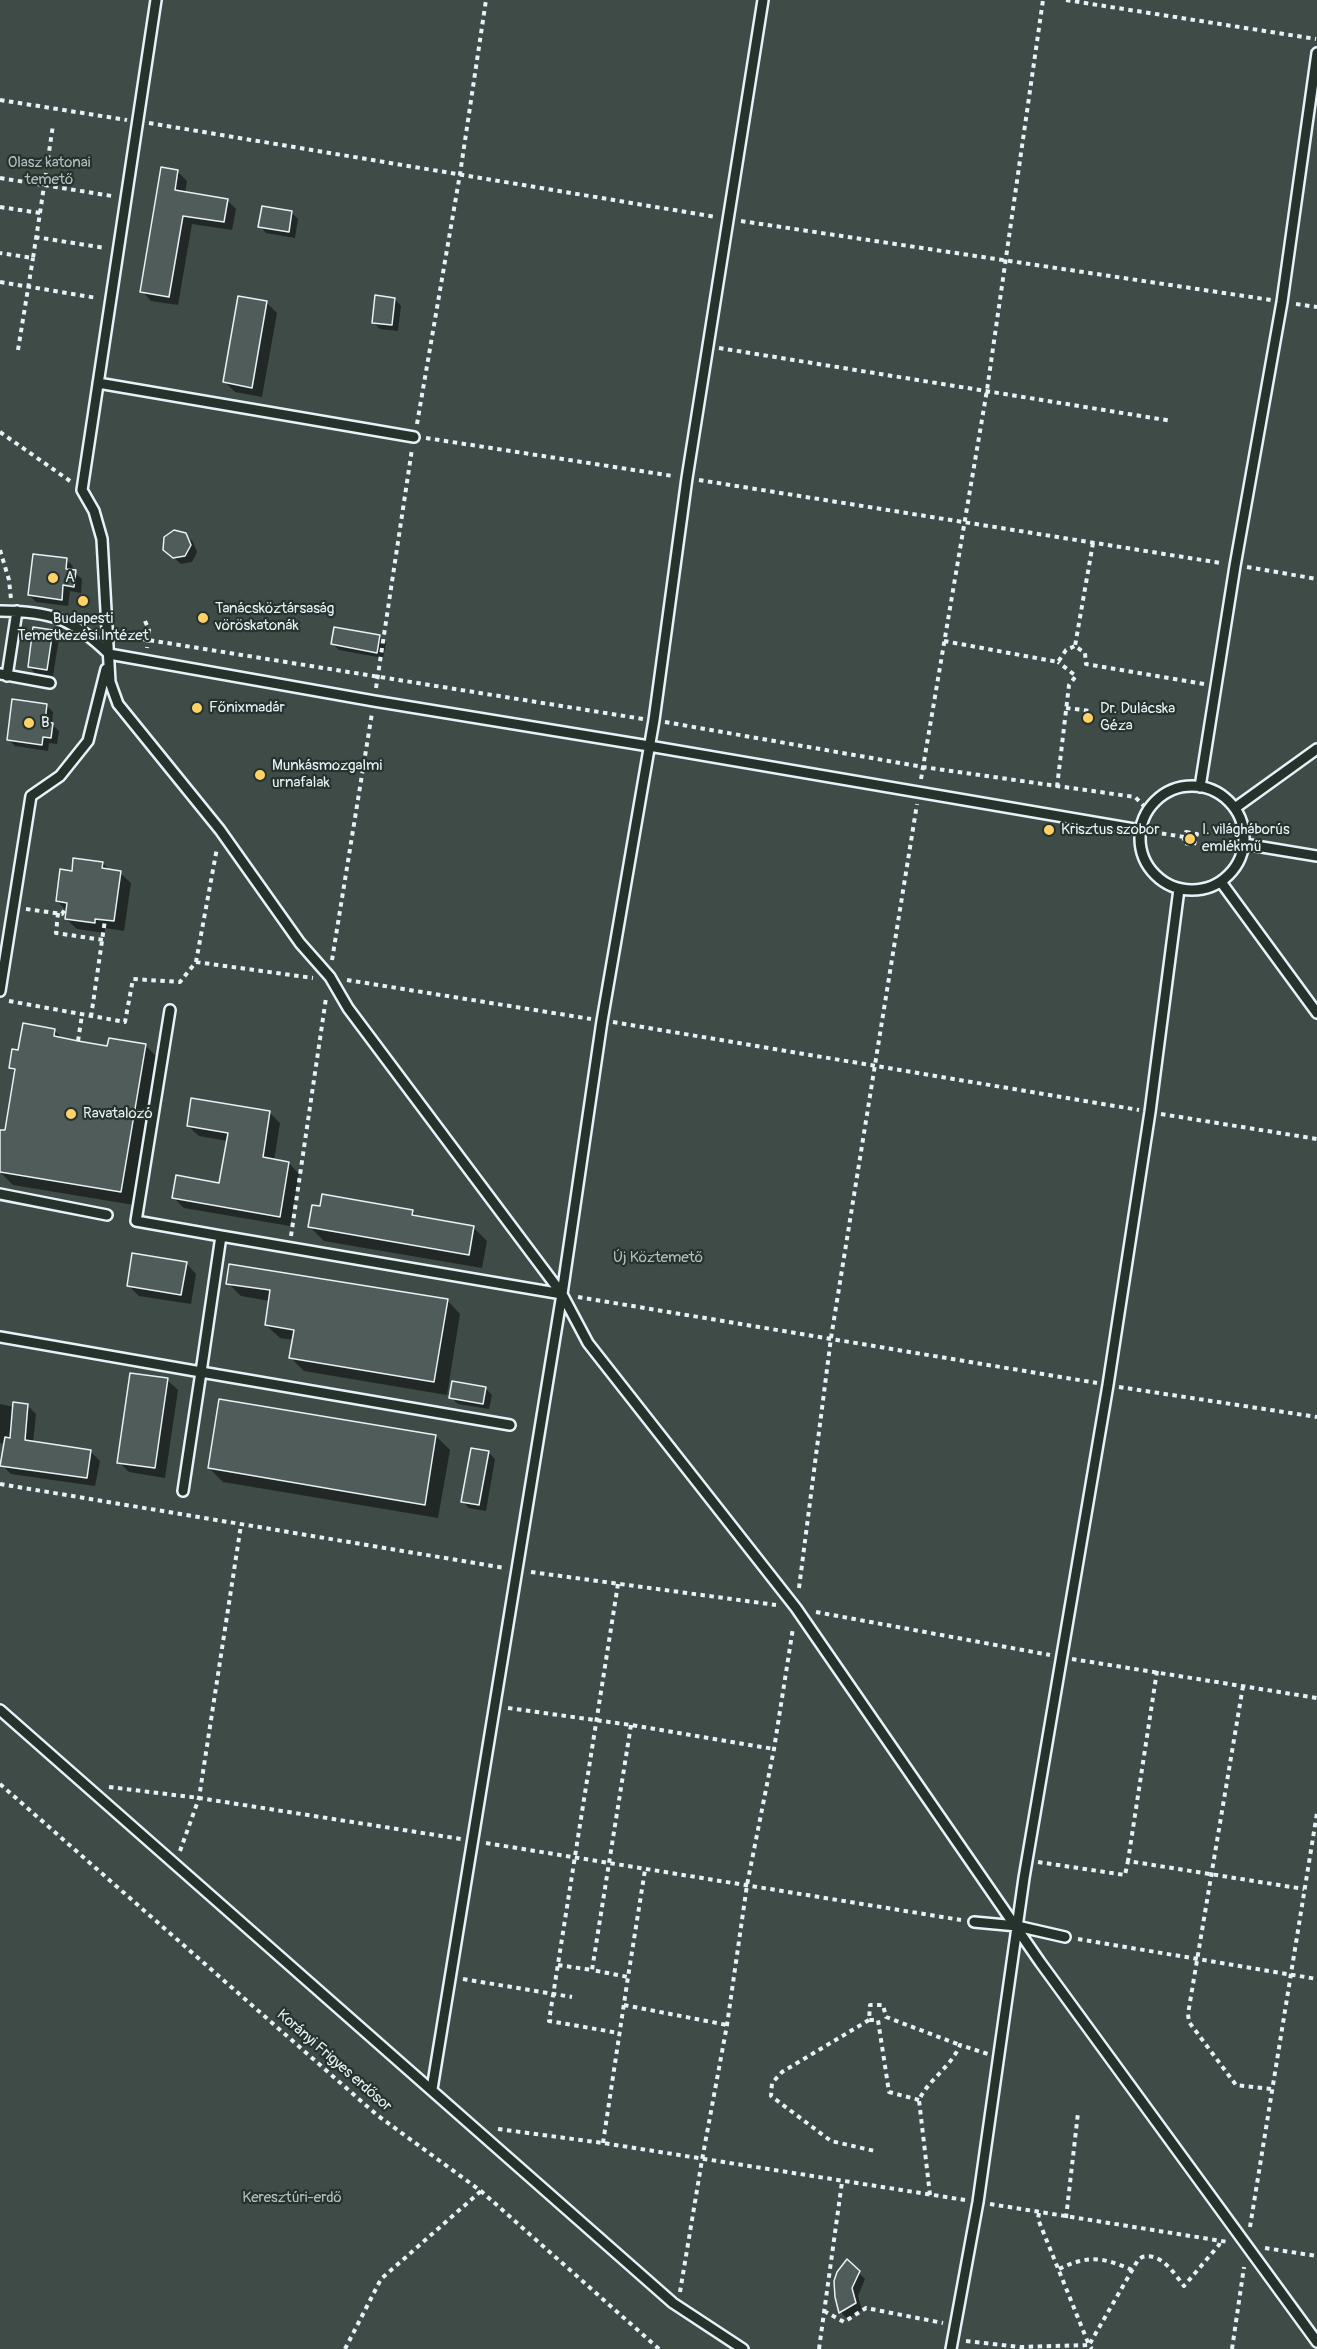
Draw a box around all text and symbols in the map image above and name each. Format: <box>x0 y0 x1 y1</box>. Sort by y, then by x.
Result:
park label: Olasz katonai temető <box>8 154 90 189</box>
place label: A <box>65 569 75 587</box>
marker: A <box>46 571 60 585</box>
marker: Budapesti Temetkezési Intézet <box>76 594 90 608</box>
place label: Tanácsköztársaság vöröskatonák <box>215 600 334 635</box>
place label: Budapesti Temetkezési Intézet <box>17 610 149 645</box>
marker: Tanácsköztársaság vöröskatonák <box>196 611 210 625</box>
place label: Főnixmadár <box>209 699 285 717</box>
place label: Dr. Dulácska Géza <box>1100 700 1175 735</box>
marker: Főnixmadár <box>190 701 204 715</box>
marker: Dr. Dulácska Géza <box>1081 711 1095 725</box>
place label: B <box>41 714 49 732</box>
marker: B <box>22 716 36 730</box>
place label: Munkásmozgalmi urnafalak <box>272 757 382 792</box>
marker: Munkásmozgalmi urnafalak <box>253 768 267 782</box>
place label: Krisztus szobor <box>1061 821 1159 839</box>
place label: I. világháborús emlékmű <box>1202 821 1290 856</box>
marker: Krisztus szobor <box>1042 823 1056 837</box>
marker: I. világháborús emlékmű <box>1183 832 1197 846</box>
place label: Ravatalozó <box>83 1105 153 1123</box>
marker: Ravatalozó <box>64 1107 78 1121</box>
park label: Új Köztemető <box>613 1249 703 1267</box>
street label: Korányi Frigyes erdősor <box>273 2006 395 2116</box>
park label: Keresztúri-erdő <box>242 2189 342 2207</box>

